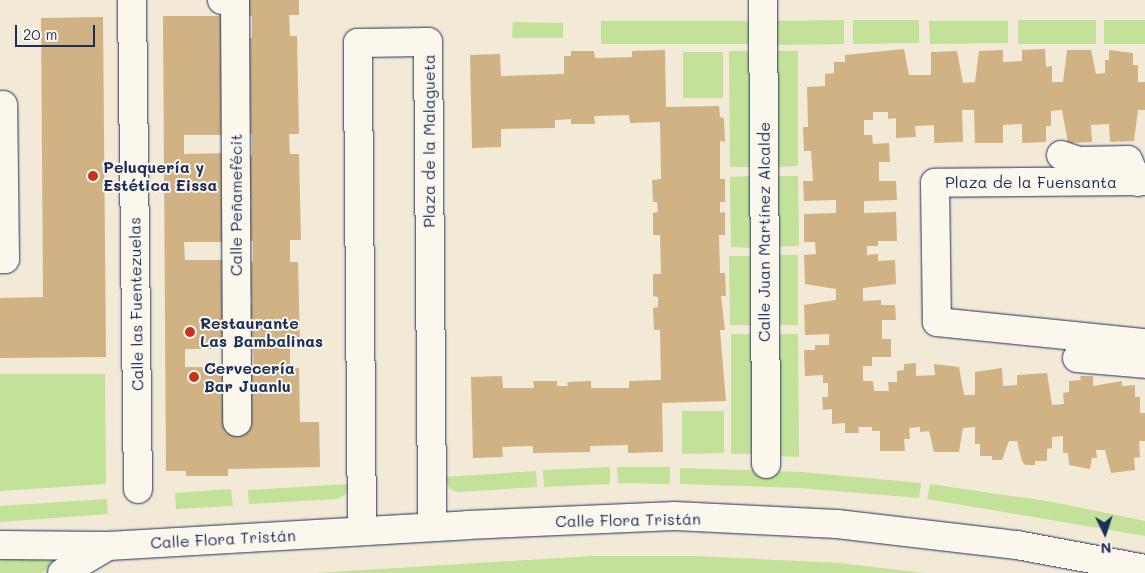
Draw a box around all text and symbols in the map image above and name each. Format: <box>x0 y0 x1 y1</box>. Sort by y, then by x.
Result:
scale bar <box>18 15 98 47</box>
text: 20 m <box>23 24 57 44</box>
street label: Plaza de la Malagueta <box>419 54 439 228</box>
street label: Calle Juan Martínez Alcalde <box>754 122 774 342</box>
street label: Calle Peñamefécit <box>226 134 246 276</box>
place label: Peluquería y Estética Eissa <box>103 157 217 195</box>
marker: Peluquería y Estética Eissa <box>87 170 99 182</box>
street label: Plaza de la Fuensanta <box>945 172 1117 192</box>
street label: Calle las Fuentezuelas <box>125 217 147 391</box>
place label: Restaurante Las Bambalinas <box>200 313 323 351</box>
marker: Restaurante Las Bambalinas <box>184 326 196 338</box>
place label: Cervecería Bar Juanlu <box>204 358 295 396</box>
marker: Cervecería Bar Juanlu <box>188 371 200 383</box>
north arrow <box>1080 508 1130 558</box>
street label: Calle Flora Tristán <box>555 509 701 531</box>
street label: Calle Flora Tristán <box>150 526 296 552</box>
text: N <box>1100 539 1112 558</box>

